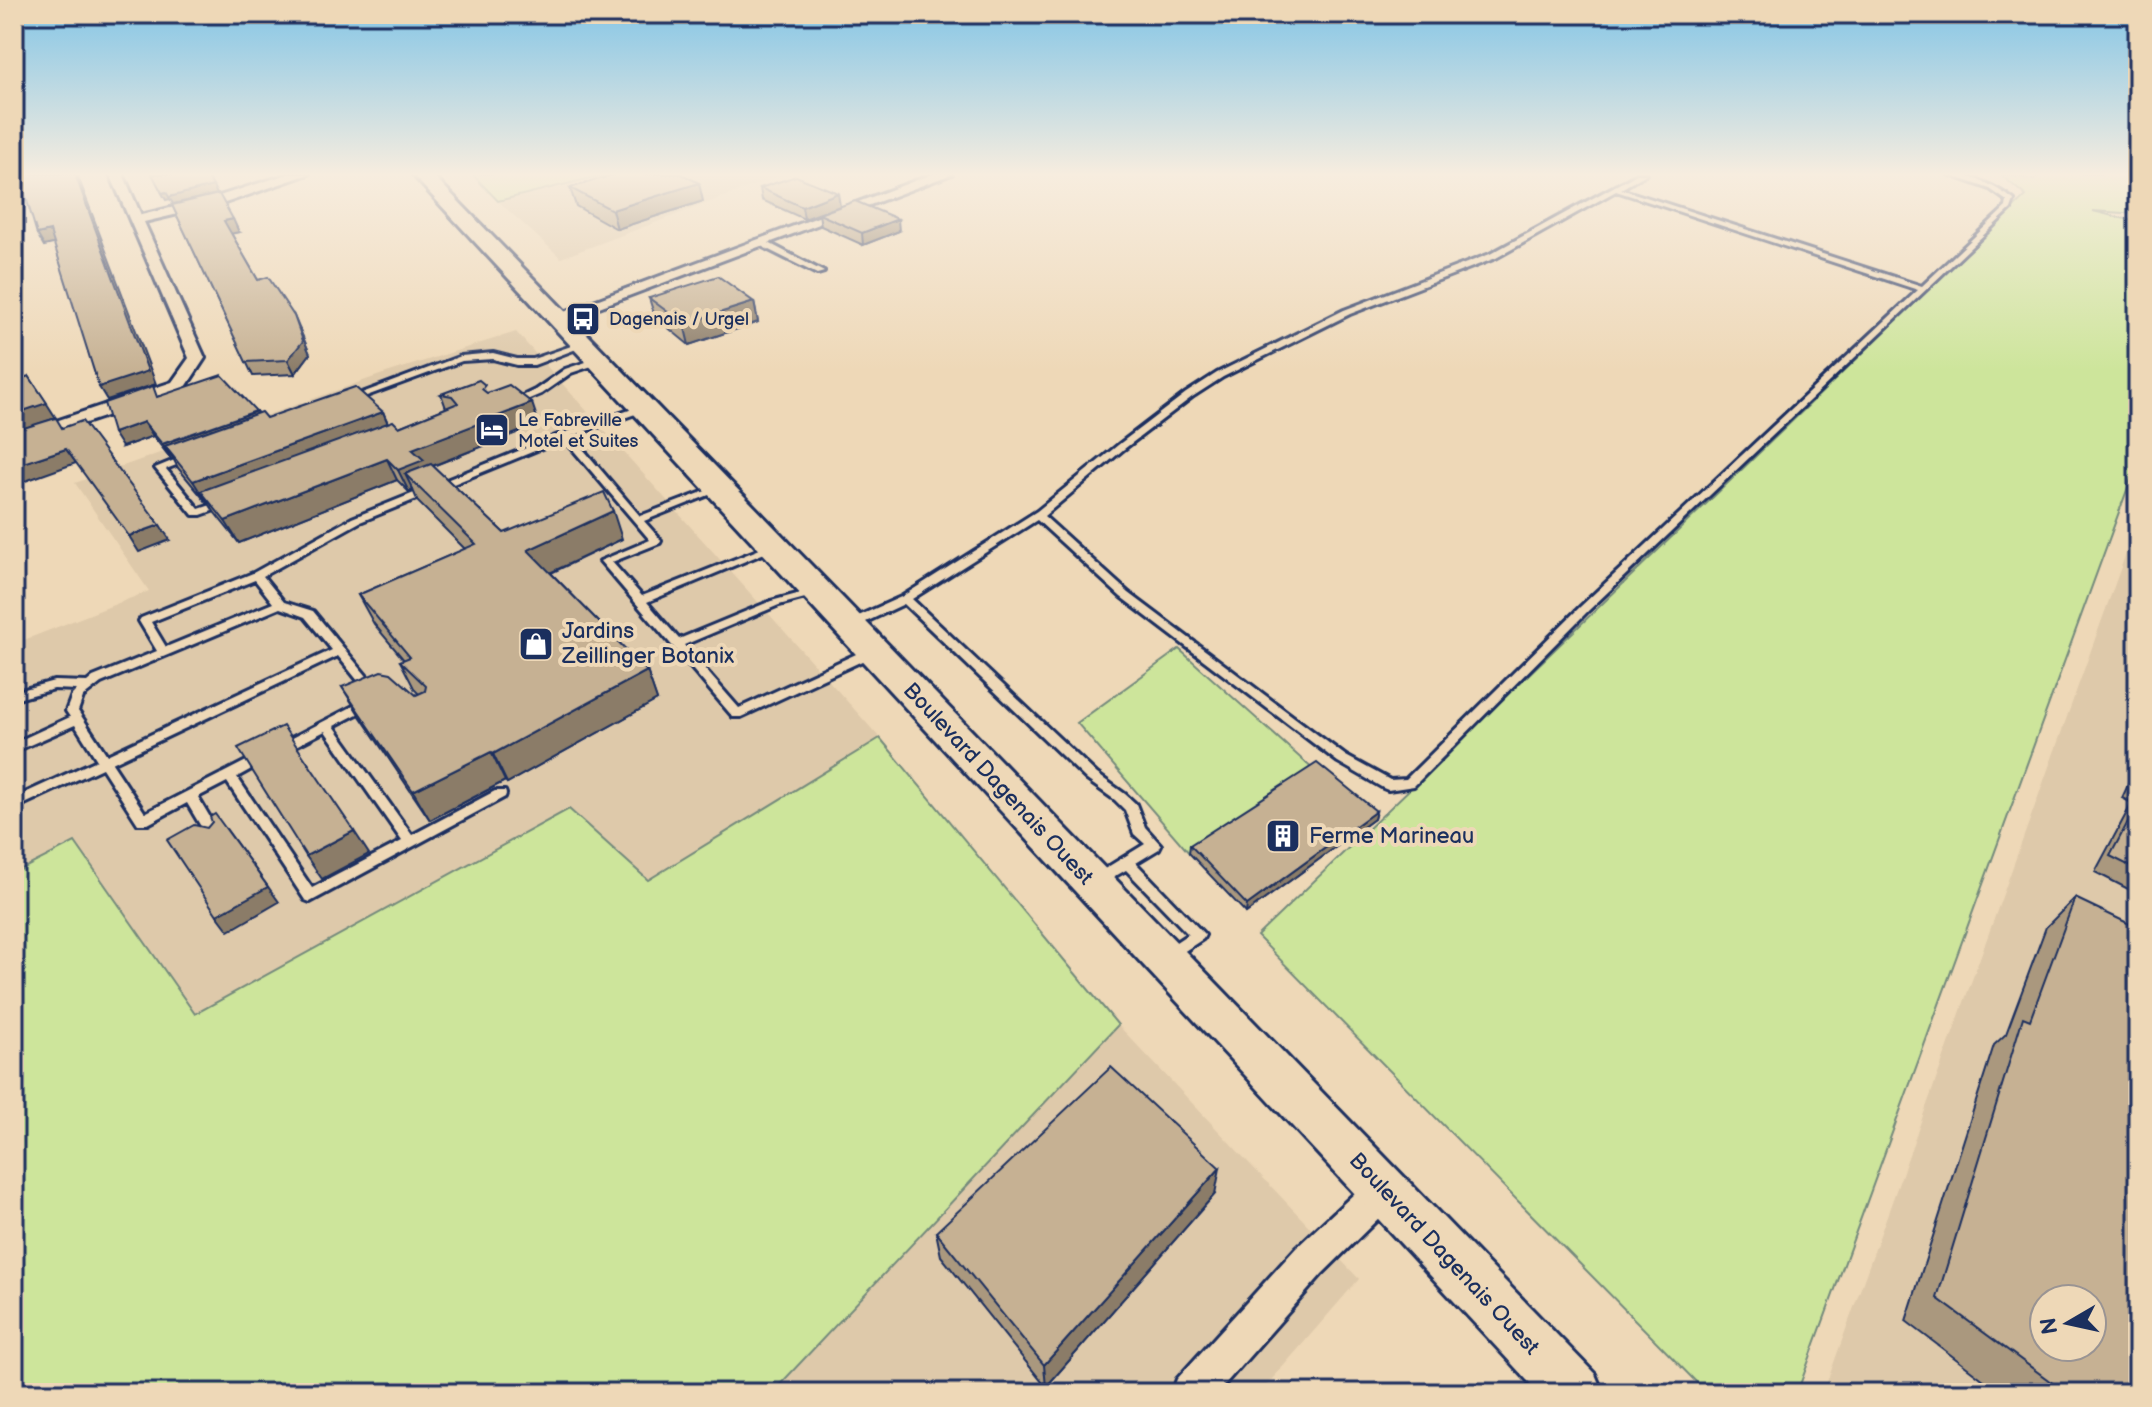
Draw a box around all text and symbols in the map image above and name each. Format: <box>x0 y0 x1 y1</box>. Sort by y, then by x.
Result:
bus stop icon: Dagenais / Urgel <box>564 300 602 338</box>
place label: Dagenais / Urgel <box>609 309 749 330</box>
place label: Le Fabreville Motel et Suites <box>518 410 639 452</box>
hotel icon: Le Fabreville Motel et Suites <box>473 411 511 449</box>
place label: Jardins Zeillinger Botanix <box>561 618 735 670</box>
shop icon: Jardins Zeillinger Botanix <box>517 625 555 663</box>
street label: Boulevard Dagenais Ouest <box>897 677 1099 891</box>
building icon: Ferme Marineau <box>1264 817 1302 855</box>
place label: Ferme Marineau <box>1309 823 1474 850</box>
street label: Boulevard Dagenais Ouest <box>1343 1147 1545 1361</box>
north arrow <box>2028 1283 2108 1363</box>
text: N <box>2035 1316 2064 1336</box>

